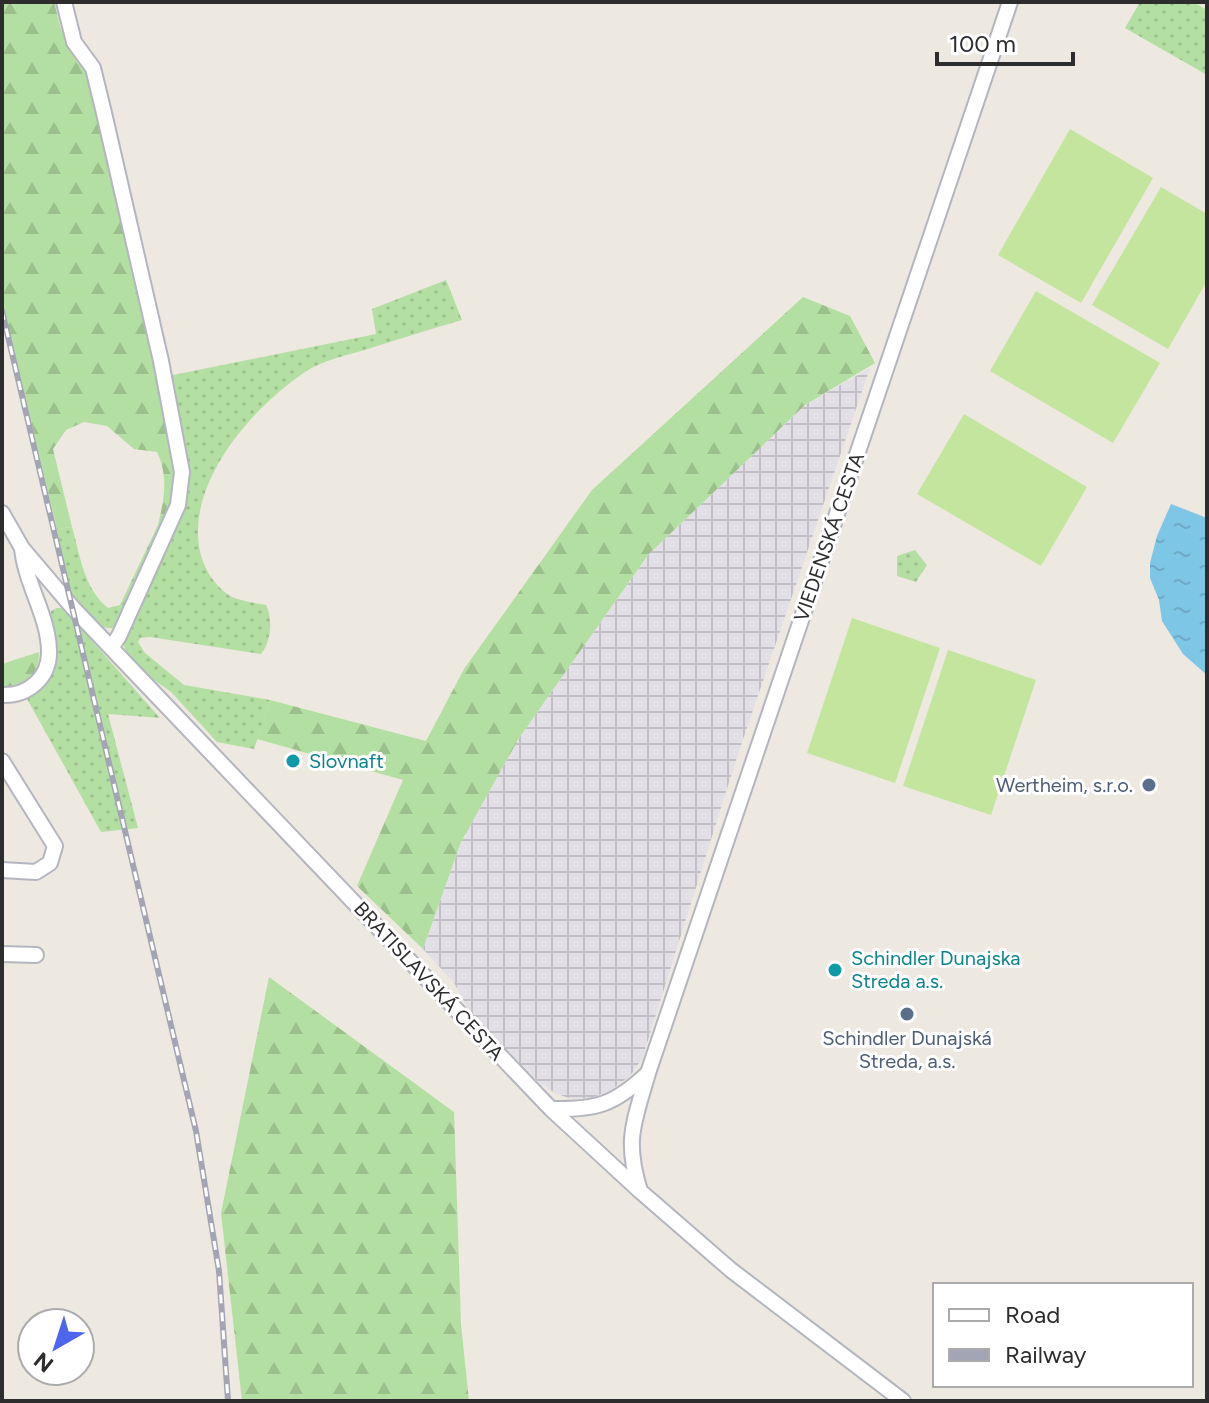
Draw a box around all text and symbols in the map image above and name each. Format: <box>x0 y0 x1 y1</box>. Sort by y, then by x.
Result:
scale bar <box>937 16 1073 66</box>
text: 100 m <box>949 29 1016 58</box>
street label: VIEDENSKÁ CESTA <box>789 449 869 625</box>
place label: Slovnaft <box>309 749 384 773</box>
marker: Slovnaft <box>284 752 302 770</box>
place label: Wertheim, s.r.o. <box>996 773 1133 797</box>
marker: Wertheim, s.r.o. <box>1140 776 1158 794</box>
street label: BRATISLAVSKÁ CESTA <box>349 897 509 1066</box>
place label: Schindler Dunajska Streda a.s. <box>851 946 1020 993</box>
marker: Schindler Dunajska Streda a.s. <box>826 961 844 979</box>
marker: Schindler Dunajská Streda, a.s. <box>898 1005 916 1023</box>
place label: Schindler Dunajská Streda, a.s. <box>822 1026 992 1073</box>
legend <box>933 1283 1193 1387</box>
text: Road <box>1005 1300 1060 1329</box>
north arrow <box>16 1307 96 1387</box>
text: Railway <box>1005 1340 1087 1369</box>
text: N <box>29 1346 59 1378</box>

